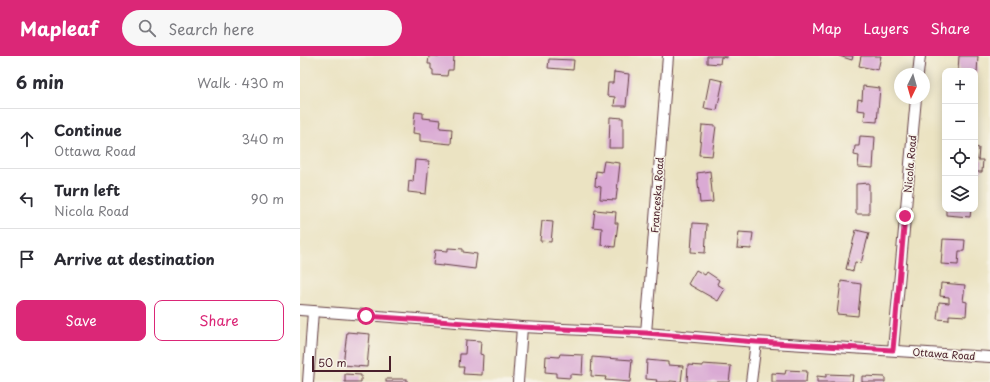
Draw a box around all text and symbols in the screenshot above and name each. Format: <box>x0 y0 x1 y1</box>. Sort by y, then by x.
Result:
search box <box>122 10 402 46</box>
text: Mapleaf <box>20 14 98 42</box>
icon: search <box>136 17 158 39</box>
text: Search here <box>168 17 254 40</box>
text: Map <box>812 18 842 39</box>
text: Layers <box>864 18 909 39</box>
text: Share <box>931 18 970 39</box>
north arrow <box>894 68 930 104</box>
map controls <box>942 68 978 212</box>
button: + <box>942 68 978 104</box>
text: 6 min <box>16 69 64 95</box>
text: Walk · 430 m <box>197 73 284 92</box>
button: − <box>942 104 978 140</box>
text: Continue <box>54 118 122 141</box>
icon: ahead <box>16 128 38 150</box>
text: 340 m <box>241 129 284 148</box>
street label: Nicola Road <box>900 134 920 193</box>
button: locate <box>942 140 978 176</box>
text: Ottawa Road <box>54 141 136 160</box>
street label: Franceska Road <box>646 156 667 233</box>
button: layers <box>942 176 978 212</box>
text: Turn left <box>54 178 120 201</box>
icon: left <box>16 188 38 210</box>
text: 90 m <box>251 189 284 208</box>
text: Nicola Road <box>54 201 129 220</box>
route end <box>896 207 914 225</box>
text: Arrive at destination <box>54 247 215 270</box>
icon: arrive <box>16 248 38 270</box>
button: Save <box>16 300 146 341</box>
button: Share <box>154 300 284 341</box>
route start <box>357 307 375 325</box>
street label: Ottawa Road <box>912 344 976 363</box>
scale bar <box>312 354 391 373</box>
text: 50 m <box>318 354 347 371</box>

